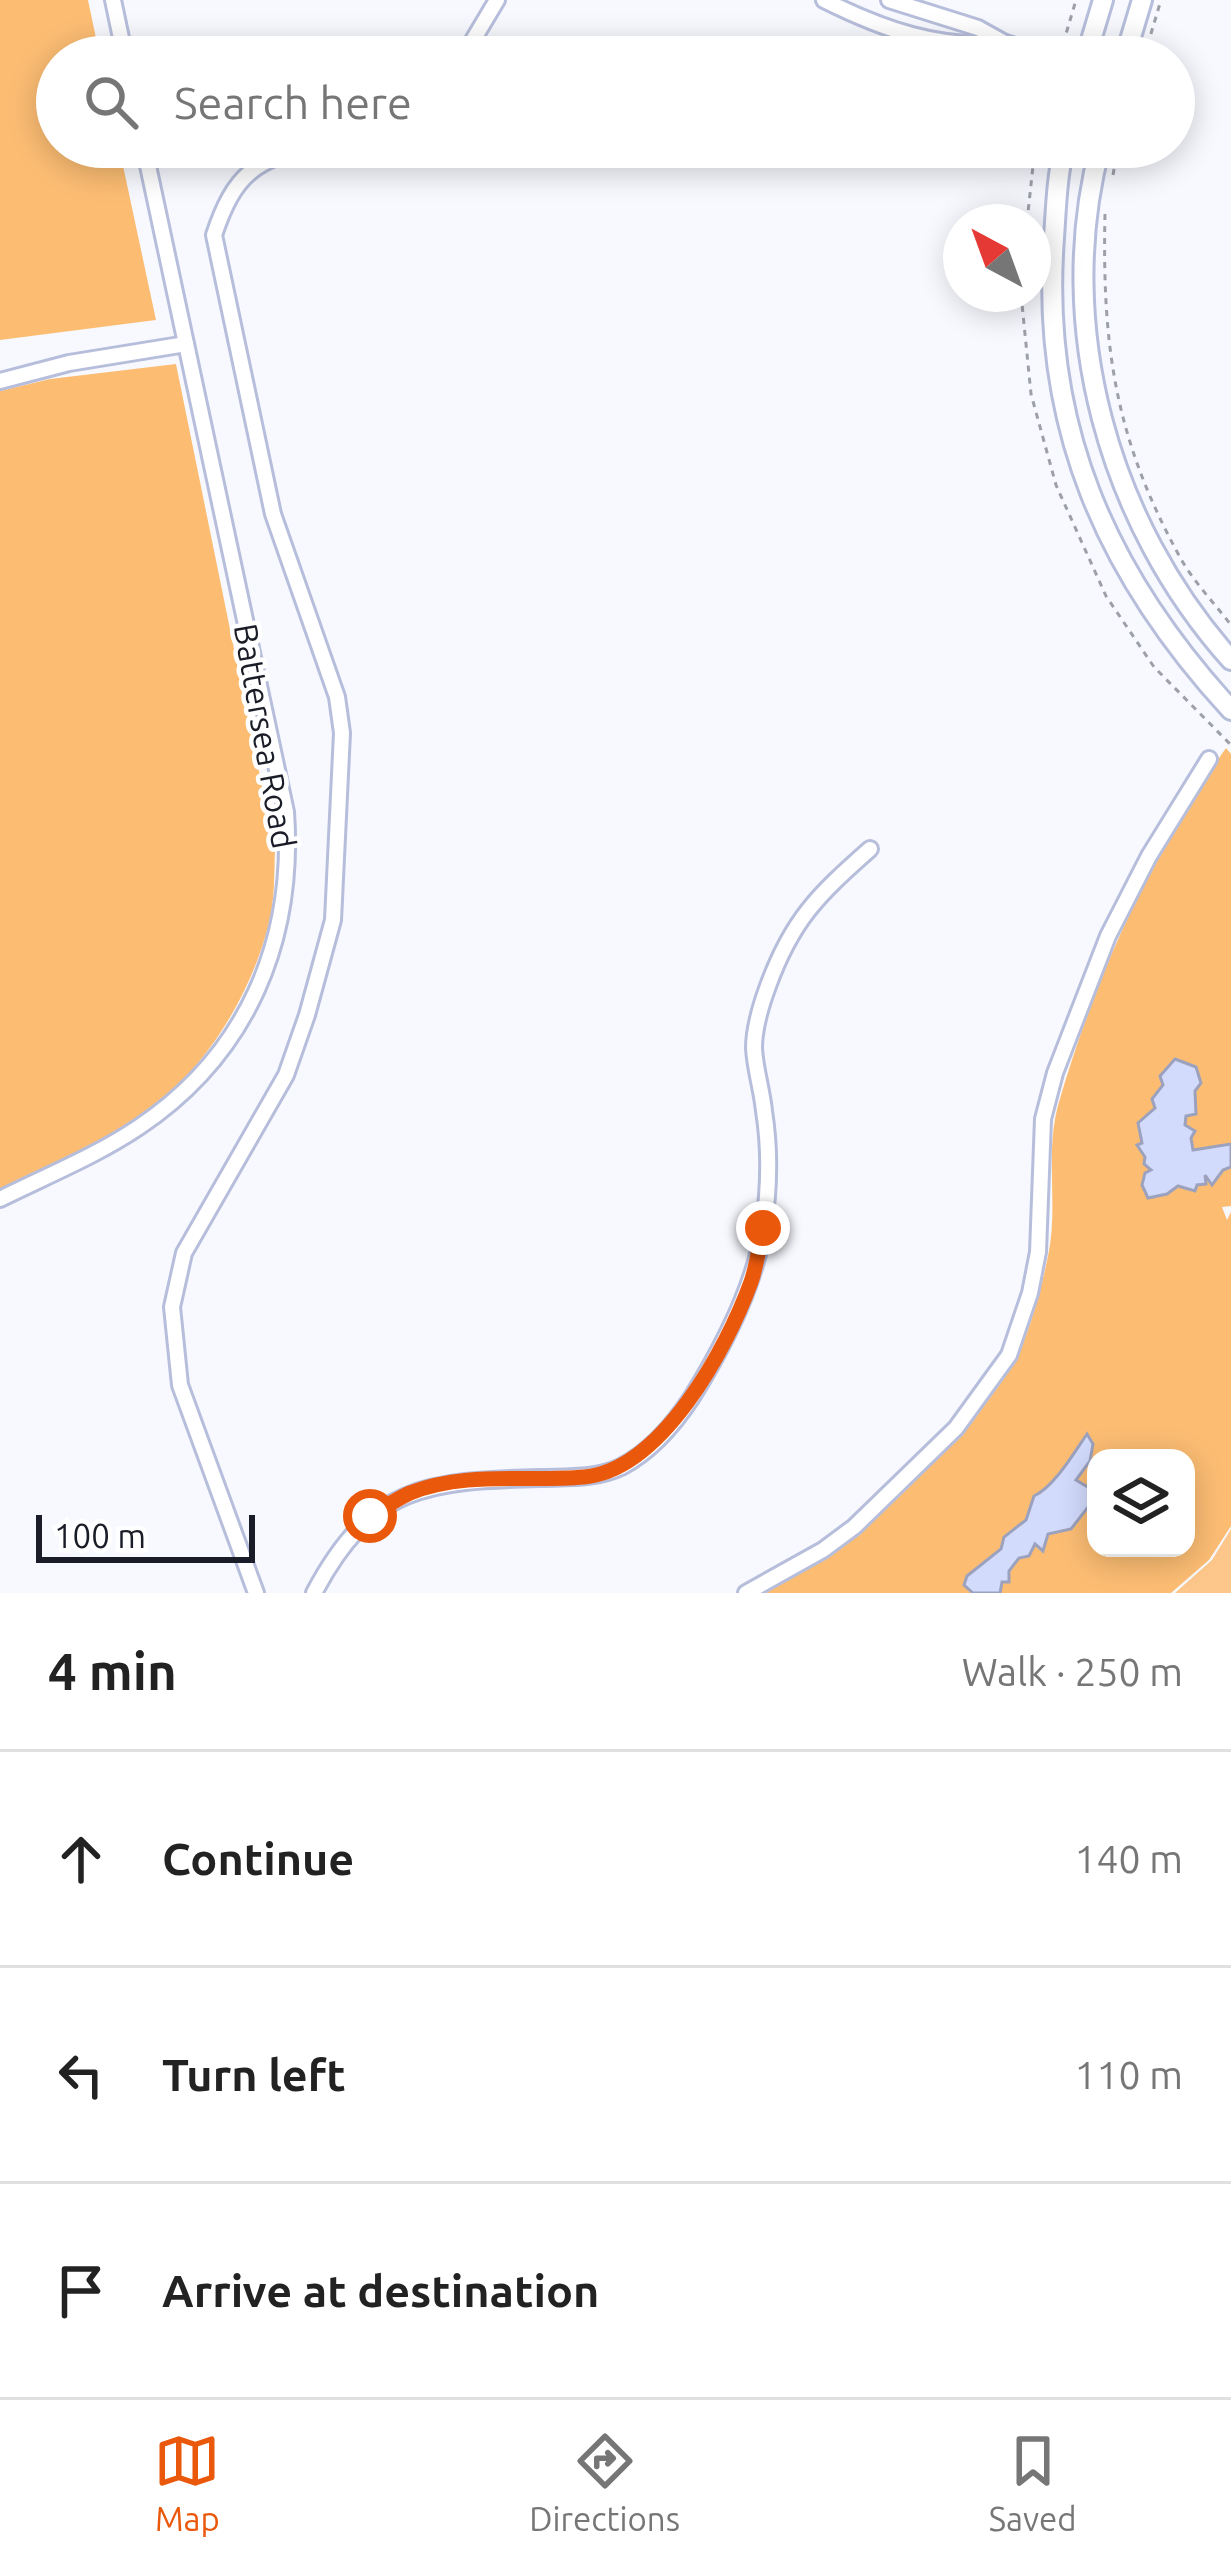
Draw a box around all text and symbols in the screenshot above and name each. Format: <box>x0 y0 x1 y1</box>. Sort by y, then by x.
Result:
search box <box>36 36 1195 168</box>
icon: search <box>78 69 144 135</box>
text: Search here <box>174 77 412 128</box>
north arrow <box>943 204 1051 312</box>
street label: Battersea Road <box>228 621 303 851</box>
route end <box>736 1201 790 1255</box>
map controls <box>1087 1449 1195 1557</box>
button: layers <box>1087 1449 1195 1557</box>
route start <box>343 1489 397 1543</box>
scale bar <box>36 1509 255 1562</box>
text: 100 m <box>54 1517 146 1554</box>
text: 4 min <box>48 1642 177 1700</box>
text: Walk · 250 m <box>962 1650 1183 1693</box>
icon: ahead <box>48 1826 114 1892</box>
text: Continue <box>162 1833 354 1884</box>
text: 140 m <box>1074 1837 1183 1880</box>
icon: left <box>48 2042 114 2108</box>
text: Turn left <box>162 2049 346 2100</box>
text: 110 m <box>1074 2053 1183 2096</box>
icon: arrive <box>48 2258 114 2324</box>
text: Arrive at destination <box>162 2265 599 2316</box>
tab: Map <box>154 2428 220 2537</box>
tab: Directions <box>529 2428 680 2537</box>
tab: Saved <box>989 2428 1077 2537</box>

